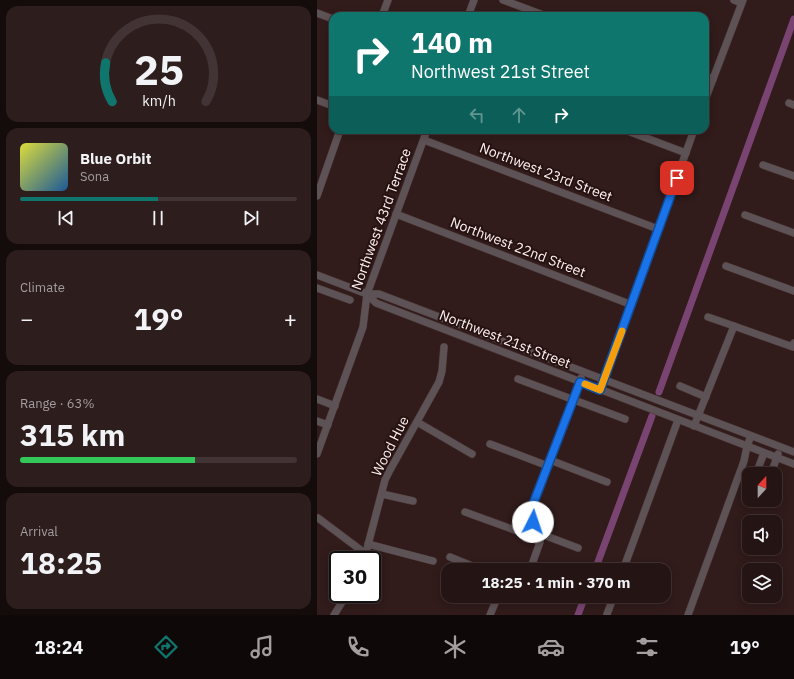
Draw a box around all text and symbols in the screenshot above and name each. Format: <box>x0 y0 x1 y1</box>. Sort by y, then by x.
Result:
text: 140 m <box>411 24 493 61</box>
icon: right <box>345 28 397 80</box>
text: 25 <box>134 42 183 96</box>
text: Northwest 21st Street <box>411 60 590 83</box>
text: km/h <box>142 90 175 109</box>
icon: left <box>466 104 488 126</box>
icon: ahead <box>508 104 530 126</box>
icon: right <box>550 104 572 126</box>
street label: Northwest 23rd Street <box>477 138 615 206</box>
street label: Northwest 43rd Terrace <box>347 145 415 292</box>
text: Blue Orbit <box>80 149 151 168</box>
pin <box>660 161 694 195</box>
icon: arrive <box>666 167 688 189</box>
text: Sona <box>80 168 109 185</box>
icon: previous <box>55 207 77 229</box>
icon: pause <box>147 207 169 229</box>
icon: next <box>240 207 262 229</box>
street label: Northwest 22nd Street <box>448 213 588 281</box>
text: Climate <box>20 279 65 296</box>
text: 19° <box>133 299 184 338</box>
text: − <box>20 304 33 333</box>
text: + <box>284 304 297 333</box>
street label: Northwest 21st Street <box>437 306 573 372</box>
text: Range · 63% <box>20 395 94 412</box>
street label: Wood Hue <box>367 413 413 479</box>
text: 315 km <box>20 415 125 454</box>
north arrow <box>742 467 782 507</box>
map controls <box>742 467 782 603</box>
position arrow <box>512 501 554 543</box>
button: sound <box>742 515 782 555</box>
text: Arrival <box>20 523 58 540</box>
text: 18:25 <box>20 543 102 582</box>
speed limit sign: 30 <box>329 551 381 603</box>
button: layers <box>742 563 782 603</box>
text: 18:25 · 1 min · 370 m <box>482 573 630 592</box>
icon: directions <box>152 633 180 661</box>
icon: music <box>248 633 276 661</box>
icon: phone <box>344 633 372 661</box>
icon: climate <box>441 633 469 661</box>
icon: car <box>537 633 565 661</box>
icon: filters <box>633 633 661 661</box>
text: 18:24 <box>34 636 83 659</box>
text: 19° <box>730 636 760 659</box>

